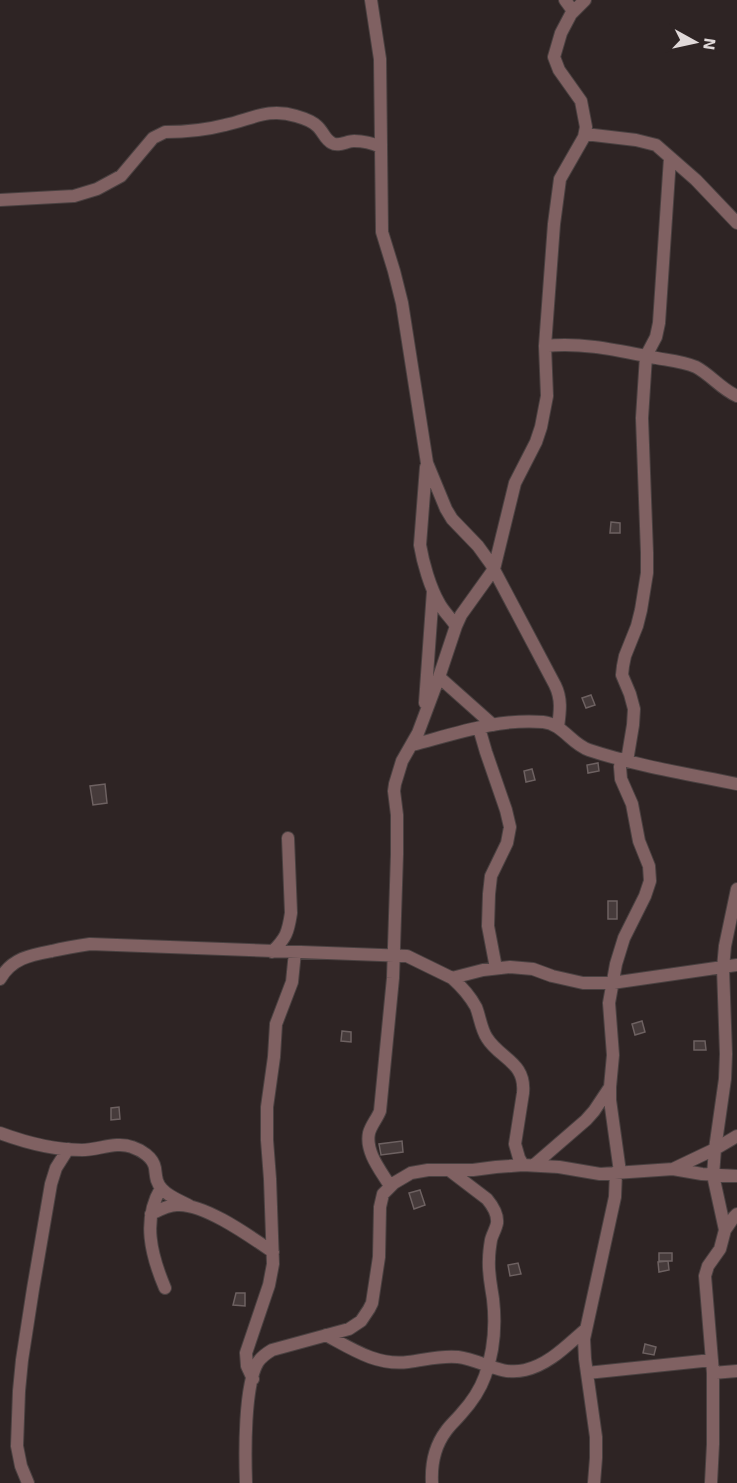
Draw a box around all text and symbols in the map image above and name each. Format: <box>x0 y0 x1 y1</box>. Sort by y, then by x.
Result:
north arrow <box>665 12 725 72</box>
text: N <box>700 37 721 51</box>

